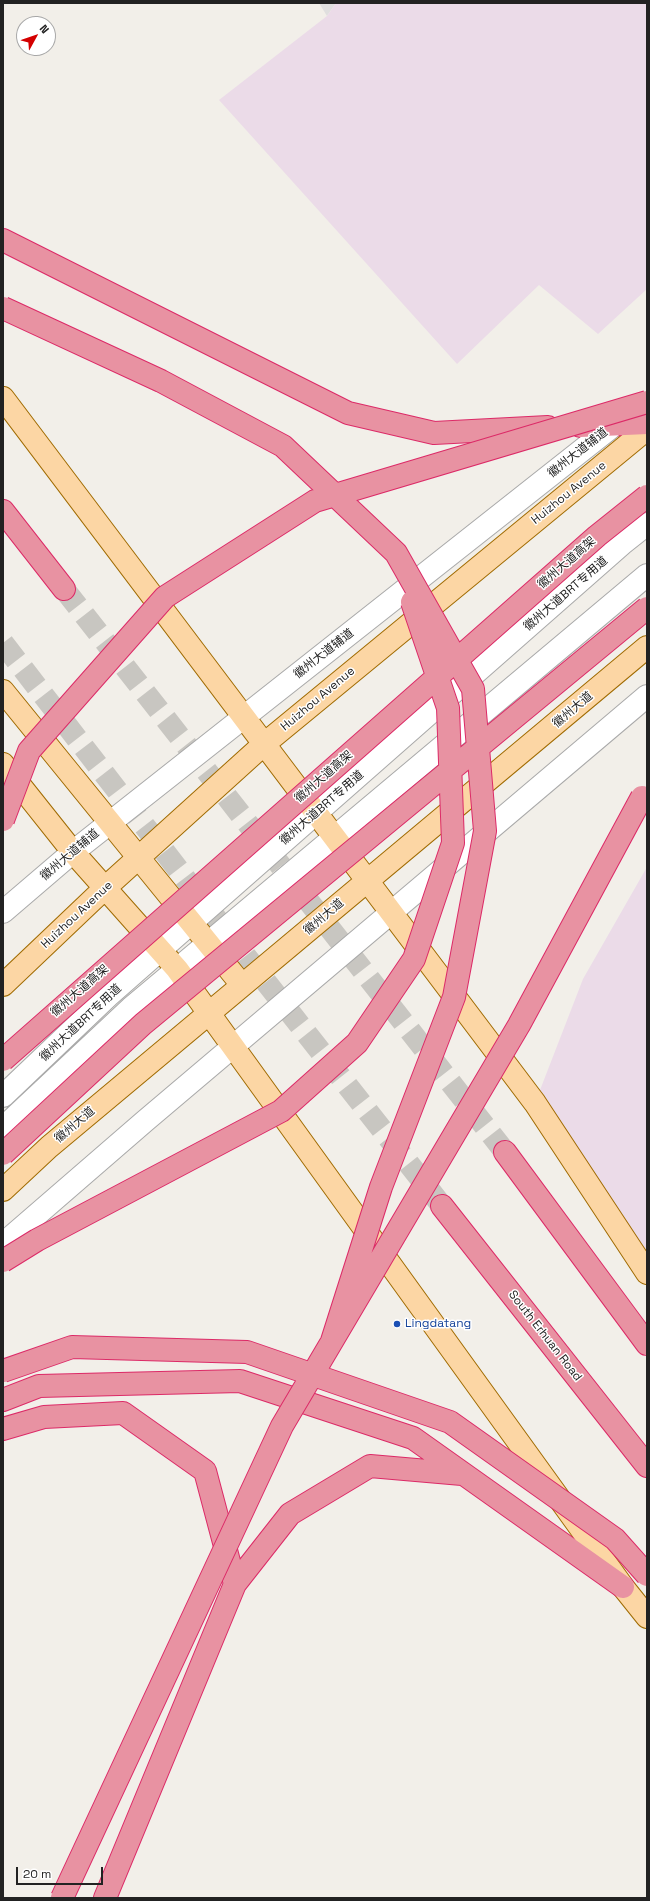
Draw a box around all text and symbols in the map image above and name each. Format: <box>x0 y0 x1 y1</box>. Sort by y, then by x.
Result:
north arrow <box>16 16 56 56</box>
text: N <box>37 22 52 36</box>
street label: 徽州大道辅道 <box>545 425 611 481</box>
street label: Huizhou Avenue <box>529 458 609 528</box>
street label: 徽州大道高架 <box>535 534 599 592</box>
street label: 徽州大道BRT专用道 <box>521 554 611 634</box>
street label: 徽州大道辅道 <box>291 626 357 682</box>
street label: Huizhou Avenue <box>278 664 358 734</box>
street label: 徽州大道 <box>550 689 596 731</box>
street label: 徽州大道高架 <box>292 748 356 806</box>
street label: 徽州大道BRT专用道 <box>277 768 367 848</box>
street label: 徽州大道辅道 <box>38 826 102 884</box>
street label: Huizhou Avenue <box>38 878 116 952</box>
street label: 徽州大道 <box>301 896 347 938</box>
street label: 徽州大道高架 <box>48 962 112 1020</box>
street label: 徽州大道BRT专用道 <box>37 981 125 1065</box>
street label: 徽州大道 <box>52 1104 98 1146</box>
street label: South Erhuan Road <box>505 1288 585 1384</box>
place label: Lingdatang <box>405 1317 471 1331</box>
marker: Lingdatang <box>392 1319 402 1329</box>
scale bar <box>18 1859 105 1885</box>
text: 20 m <box>23 1866 51 1882</box>

